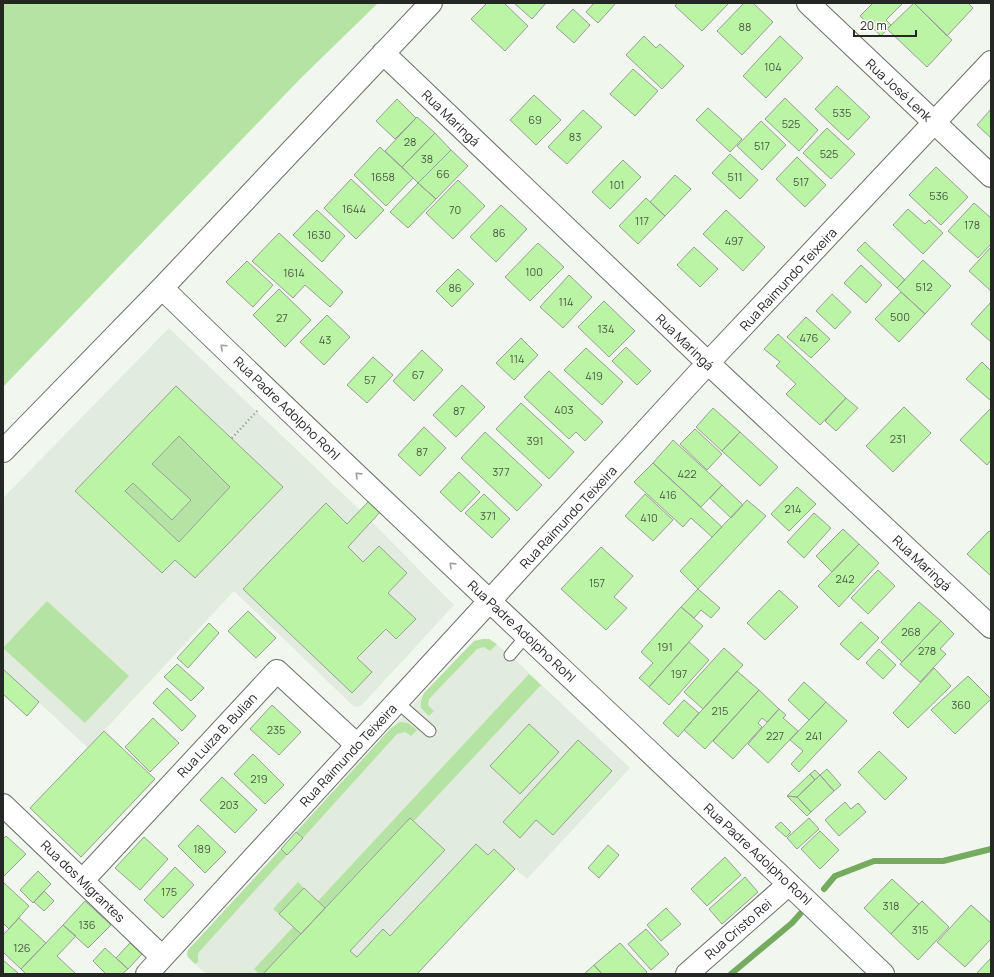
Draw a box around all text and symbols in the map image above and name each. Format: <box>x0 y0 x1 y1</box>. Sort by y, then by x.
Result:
scale bar <box>854 12 916 38</box>
text: 20 m <box>860 17 887 34</box>
house number: 88 <box>739 19 751 34</box>
street label: Rua José Lenk <box>862 55 936 126</box>
house number: 104 <box>764 59 782 74</box>
street label: Rua Maringá <box>418 86 484 150</box>
house number: 535 <box>833 105 851 120</box>
house number: 69 <box>528 112 542 127</box>
house number: 525 <box>782 116 800 131</box>
house number: 83 <box>569 129 581 144</box>
house number: 28 <box>404 134 416 149</box>
house number: 517 <box>754 138 770 153</box>
house number: 525 <box>820 146 838 161</box>
house number: 38 <box>421 151 433 166</box>
house number: 66 <box>436 166 450 181</box>
house number: 1658 <box>371 169 395 184</box>
house number: 511 <box>728 169 742 184</box>
house number: 517 <box>793 174 809 189</box>
house number: 101 <box>609 177 625 192</box>
house number: 536 <box>929 188 949 203</box>
house number: 1644 <box>342 201 366 216</box>
house number: 70 <box>449 202 461 217</box>
house number: 117 <box>635 213 649 228</box>
house number: 178 <box>964 217 980 232</box>
street label: Rua Raimundo Teixeira <box>735 224 841 334</box>
house number: 86 <box>492 225 506 240</box>
house number: 1630 <box>307 227 331 242</box>
house number: 497 <box>725 233 743 248</box>
house number: 100 <box>525 264 543 279</box>
house number: 1614 <box>283 265 305 280</box>
house number: 512 <box>916 279 932 294</box>
house number: 86 <box>448 280 462 295</box>
house number: 114 <box>558 294 574 309</box>
house number: 500 <box>890 309 910 324</box>
house number: 27 <box>276 310 288 325</box>
street label: Rua Maringá <box>652 310 718 374</box>
house number: 134 <box>598 321 614 336</box>
house number: 476 <box>800 330 819 345</box>
house number: 43 <box>319 332 331 347</box>
one-way arrow <box>220 344 228 352</box>
house number: 114 <box>509 351 525 366</box>
street label: Rua Padre Adolpho Rohl <box>230 352 344 464</box>
house number: 67 <box>412 367 424 382</box>
house number: 419 <box>585 368 603 383</box>
house number: 57 <box>364 372 376 387</box>
house number: 403 <box>554 402 574 417</box>
house number: 87 <box>453 403 465 418</box>
house number: 231 <box>890 431 906 446</box>
house number: 391 <box>526 433 544 448</box>
house number: 87 <box>416 444 428 459</box>
street label: Rua Raimundo Teixeira <box>515 462 621 572</box>
house number: 377 <box>492 464 510 479</box>
house number: 422 <box>677 466 697 481</box>
one-way arrow <box>355 472 363 480</box>
house number: 416 <box>659 487 677 502</box>
house number: 214 <box>784 501 802 516</box>
house number: 371 <box>480 508 496 523</box>
house number: 410 <box>640 510 658 525</box>
street label: Rua Maringá <box>889 531 955 595</box>
one-way arrow <box>449 562 457 569</box>
house number: 242 <box>836 571 854 586</box>
house number: 157 <box>589 575 605 590</box>
street label: Rua Padre Adolpho Rohl <box>464 576 580 686</box>
house number: 268 <box>901 624 921 639</box>
house number: 191 <box>657 639 673 654</box>
house number: 278 <box>918 643 936 658</box>
house number: 197 <box>671 666 687 681</box>
street label: Rua Luiza B. Bulian <box>173 689 261 781</box>
house number: 360 <box>951 697 971 712</box>
street label: Rua Raimundo Teixeira <box>295 700 401 810</box>
house number: 215 <box>712 703 728 718</box>
house number: 235 <box>267 722 285 737</box>
house number: 227 <box>766 728 784 743</box>
house number: 241 <box>806 728 822 743</box>
house number: 219 <box>250 771 268 786</box>
house number: 203 <box>219 797 239 812</box>
street label: Rua Padre Adolpho Rohl <box>700 799 816 909</box>
street label: Rua dos Migrantes <box>37 836 129 926</box>
house number: 189 <box>193 841 211 856</box>
house number: 175 <box>161 884 177 899</box>
street label: Rua Cristo Rei <box>701 895 775 963</box>
house number: 318 <box>883 898 899 913</box>
house number: 136 <box>78 917 96 932</box>
house number: 315 <box>912 922 928 937</box>
house number: 126 <box>13 940 31 955</box>

